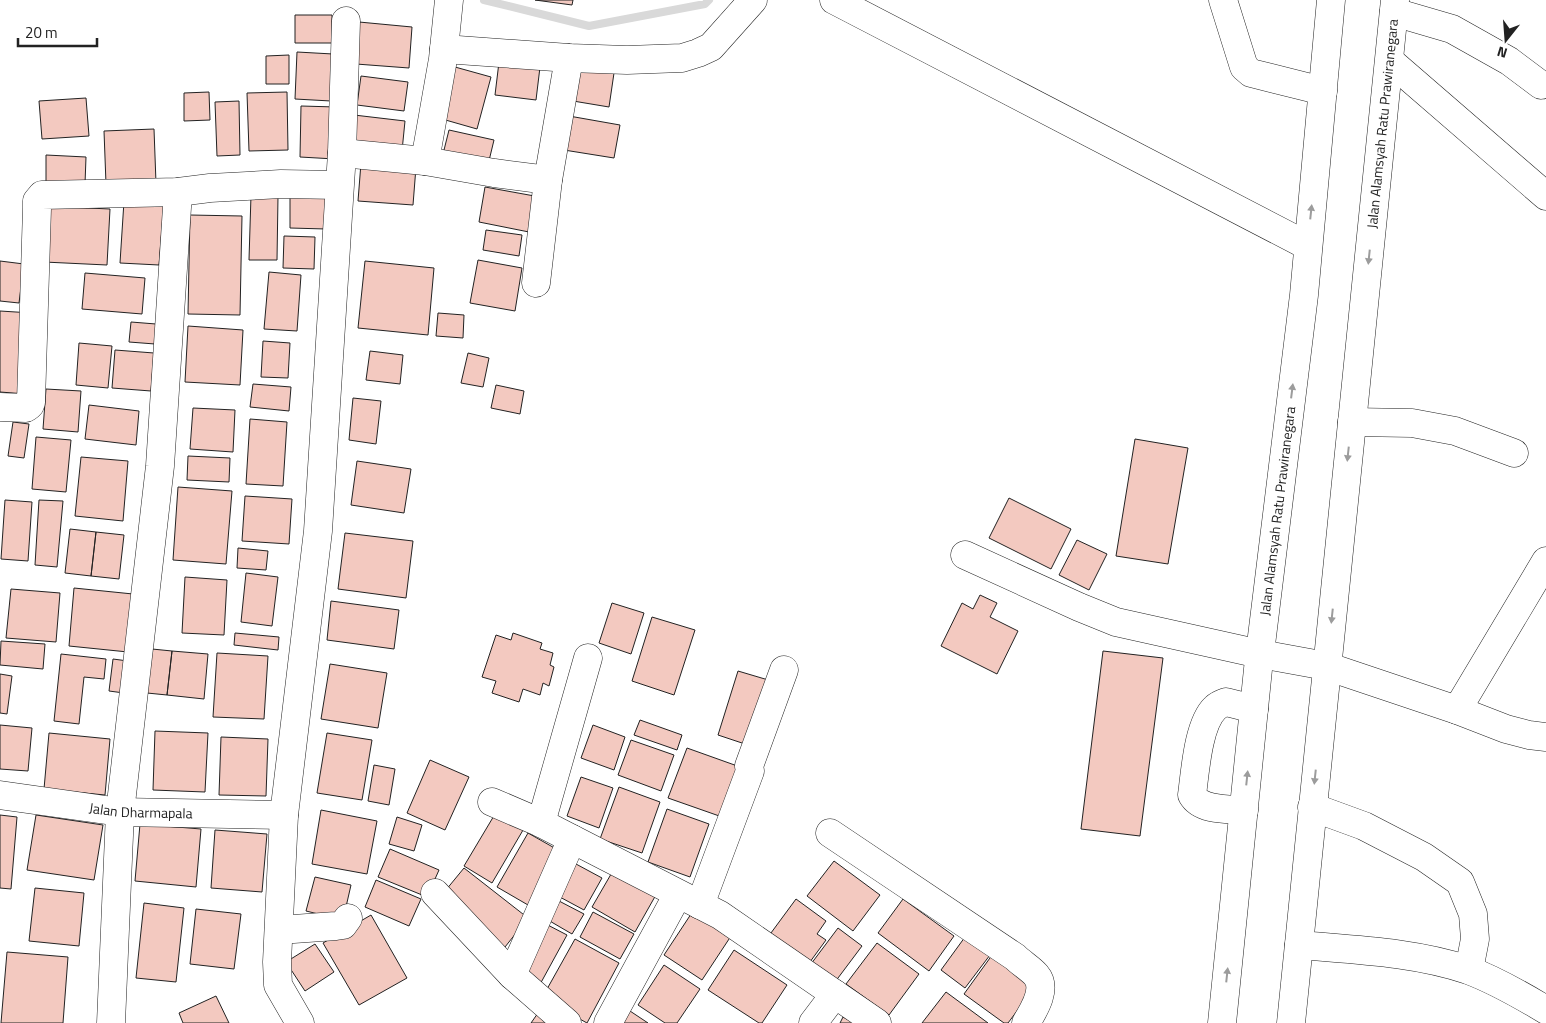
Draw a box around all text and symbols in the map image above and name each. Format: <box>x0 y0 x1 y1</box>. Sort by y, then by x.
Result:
scale bar <box>18 15 96 47</box>
north arrow <box>1481 15 1531 65</box>
street label: Jalan Alamsyah Ratu Prawiranegara <box>1361 18 1403 229</box>
text: 20 m <box>25 21 58 44</box>
text: N <box>1494 41 1510 64</box>
one-way arrow <box>1307 203 1315 219</box>
one-way arrow <box>1365 250 1373 266</box>
one-way arrow <box>1289 382 1297 398</box>
street label: Jalan Alamsyah Ratu Prawiranegara <box>1254 405 1300 617</box>
one-way arrow <box>1344 446 1352 462</box>
one-way arrow <box>1328 608 1336 624</box>
one-way arrow <box>1311 769 1319 785</box>
one-way arrow <box>1243 770 1251 786</box>
street label: Jalan Dharmapala <box>88 797 193 823</box>
one-way arrow <box>1223 966 1231 982</box>

